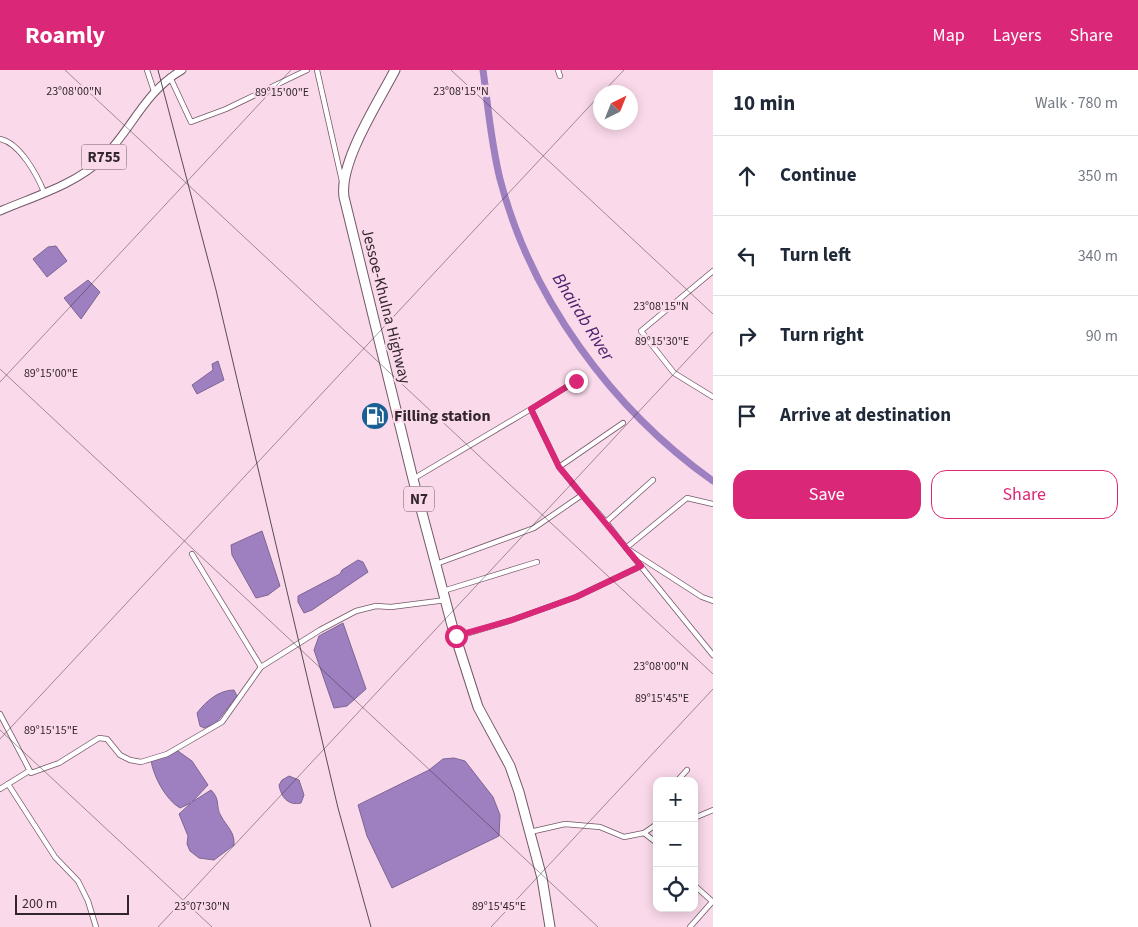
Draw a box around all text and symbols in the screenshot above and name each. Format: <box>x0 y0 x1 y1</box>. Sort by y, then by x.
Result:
text: Roamly <box>25 18 105 53</box>
text: Map <box>933 23 965 48</box>
text: Layers <box>993 23 1042 48</box>
text: Share <box>1070 23 1113 48</box>
text: 23°08'00"N <box>46 83 102 100</box>
text: 23°08'15"N <box>433 83 489 100</box>
text: 89°15'00"E <box>255 84 309 101</box>
north arrow <box>593 85 638 130</box>
text: 10 min <box>733 88 795 118</box>
text: Walk · 780 m <box>1035 92 1118 114</box>
road number: R755 <box>82 144 126 170</box>
icon: ahead <box>733 162 761 190</box>
text: Continue <box>780 162 857 189</box>
text: 350 m <box>1078 165 1118 187</box>
street label: Jessoe-Khulna Highway <box>356 226 416 387</box>
icon: left <box>733 242 761 270</box>
text: Turn left <box>780 242 851 269</box>
text: 340 m <box>1078 245 1118 267</box>
water label: Bhairab River <box>546 268 620 367</box>
text: 23°08'15"N <box>633 298 689 315</box>
icon: right <box>733 322 761 350</box>
text: Turn right <box>780 322 864 349</box>
text: 90 m <box>1086 325 1118 347</box>
text: 89°15'30"E <box>635 333 689 350</box>
text: 89°15'00"E <box>24 365 78 382</box>
route end <box>565 370 588 393</box>
fuel station icon: Filling station <box>360 401 390 431</box>
icon: arrive <box>733 402 761 430</box>
text: Arrive at destination <box>780 402 951 429</box>
place label: Filling station <box>394 405 491 427</box>
button: Save <box>733 470 921 519</box>
button: Share <box>931 470 1118 519</box>
road number: N7 <box>404 486 434 512</box>
route start <box>445 625 468 648</box>
text: 23°08'00"N <box>633 658 689 675</box>
text: 89°15'45"E <box>635 690 689 707</box>
text: 89°15'15"E <box>24 722 78 739</box>
map controls <box>653 777 698 912</box>
button: + <box>653 777 698 822</box>
button: − <box>653 822 698 867</box>
button: locate <box>653 867 698 912</box>
scale bar <box>15 892 129 915</box>
text: 200 m <box>22 894 57 914</box>
text: 23°07'30"N <box>174 898 230 915</box>
text: 89°15'45"E <box>472 898 526 915</box>

